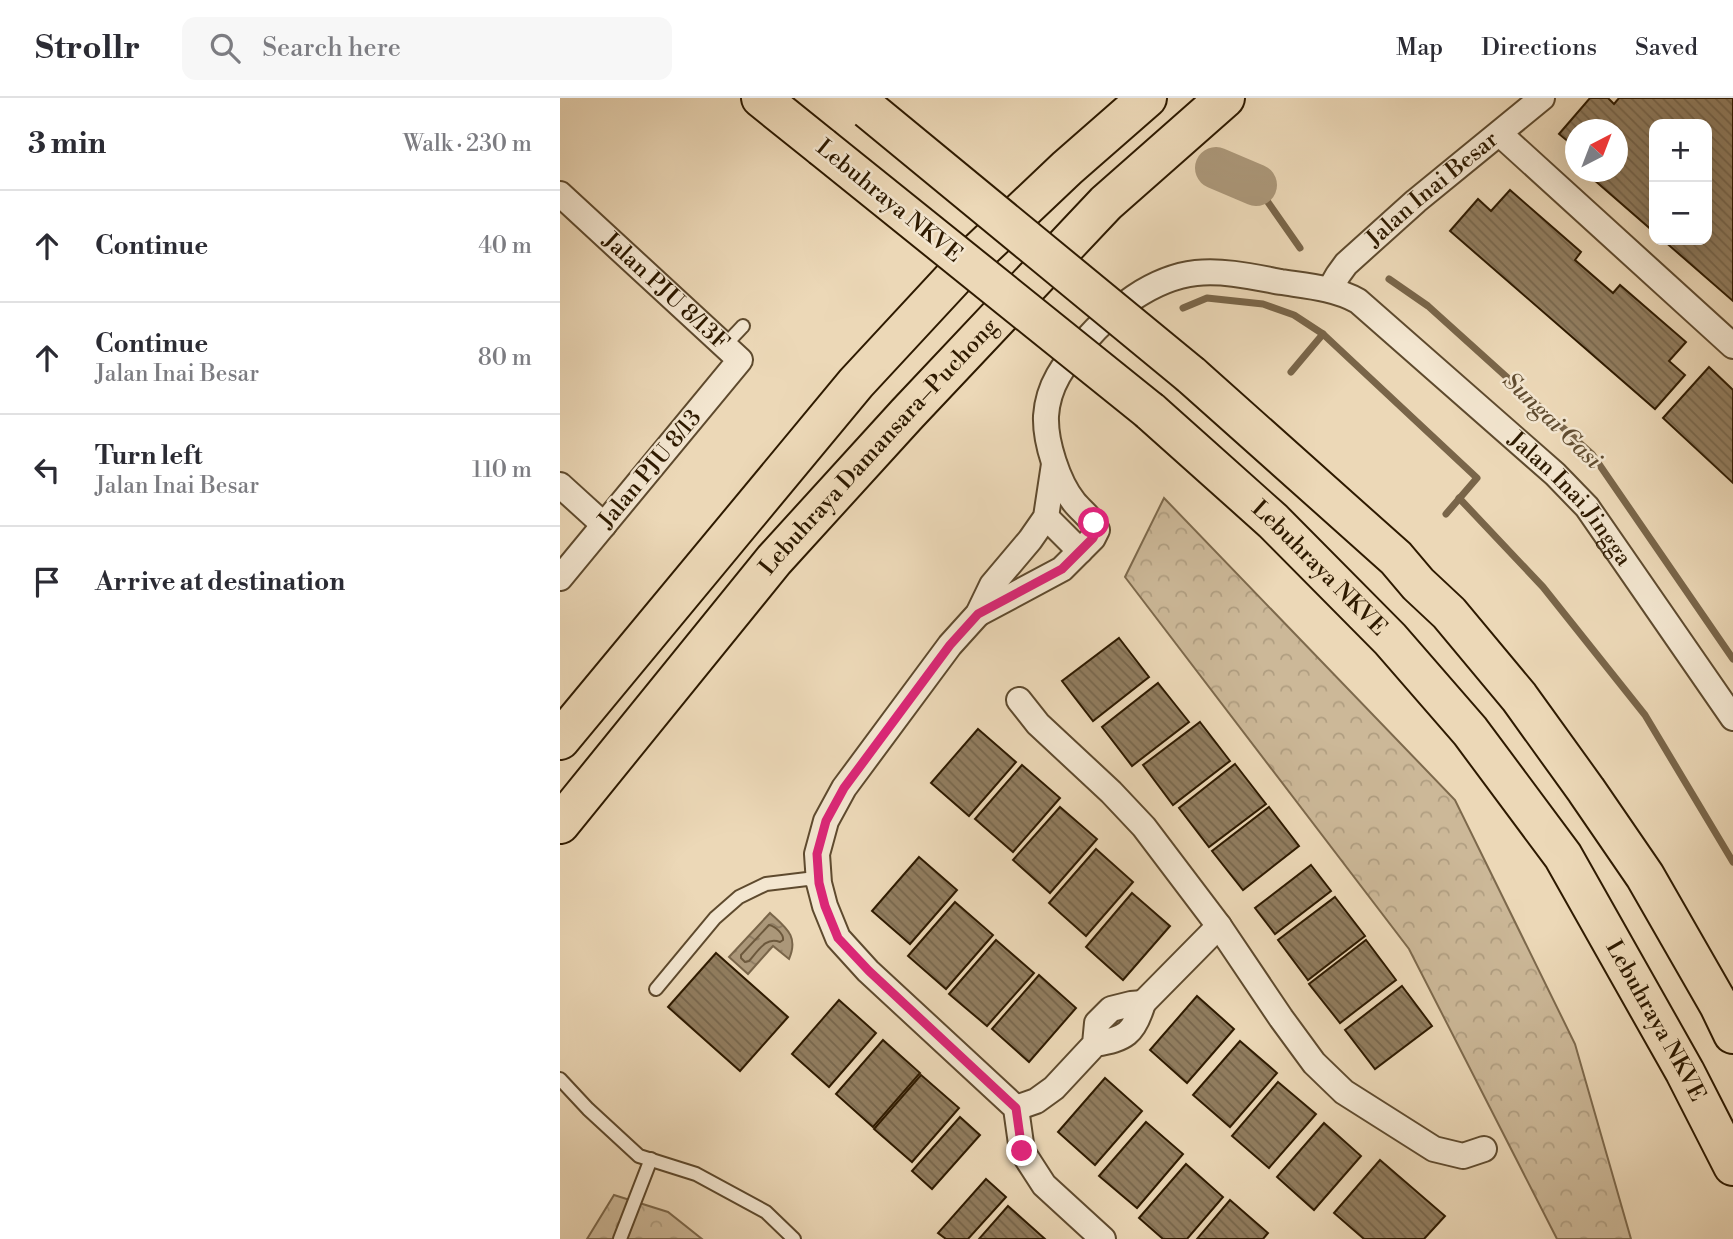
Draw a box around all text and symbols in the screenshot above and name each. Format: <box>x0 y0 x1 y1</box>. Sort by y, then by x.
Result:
search box <box>182 17 672 80</box>
text: Strollr <box>35 28 140 69</box>
icon: search <box>206 29 244 67</box>
text: Search here <box>262 32 401 64</box>
text: Map <box>1396 33 1443 63</box>
text: Directions <box>1481 33 1597 63</box>
text: Saved <box>1635 33 1698 63</box>
north arrow <box>1565 119 1628 182</box>
map controls <box>1649 119 1712 245</box>
button: + <box>1649 119 1712 182</box>
text: 3 min <box>28 125 106 163</box>
street label: Jalan Inai Besar <box>1360 125 1504 254</box>
text: Walk · 230 m <box>403 130 532 158</box>
street label: Lebuhraya NKVE <box>810 133 968 269</box>
button: − <box>1649 182 1712 245</box>
street label: Jalan PJU 8/13F <box>596 226 735 357</box>
icon: ahead <box>28 227 66 265</box>
text: Continue <box>95 230 208 262</box>
text: 40 m <box>478 232 532 260</box>
street label: Lebuhraya Damansara–Puchong <box>753 313 1004 581</box>
text: Continue <box>95 328 208 360</box>
icon: ahead <box>28 339 66 377</box>
text: 80 m <box>478 344 532 372</box>
text: Jalan Inai Besar <box>95 360 259 388</box>
water label: Sungai Gasi <box>1496 366 1608 476</box>
street label: Jalan PJU 8/13 <box>592 404 708 535</box>
street label: Jalan Inai Jingga <box>1502 425 1638 572</box>
text: Turn left <box>95 440 203 472</box>
icon: left <box>28 451 66 489</box>
text: 110 m <box>472 456 532 484</box>
text: Jalan Inai Besar <box>95 472 259 500</box>
street label: Lebuhraya NKVE <box>1246 495 1393 642</box>
route start <box>1078 507 1109 538</box>
icon: arrive <box>28 563 66 601</box>
text: Arrive at destination <box>95 566 345 598</box>
street label: Lebuhraya NKVE <box>1600 935 1712 1106</box>
route end <box>1006 1135 1037 1166</box>

